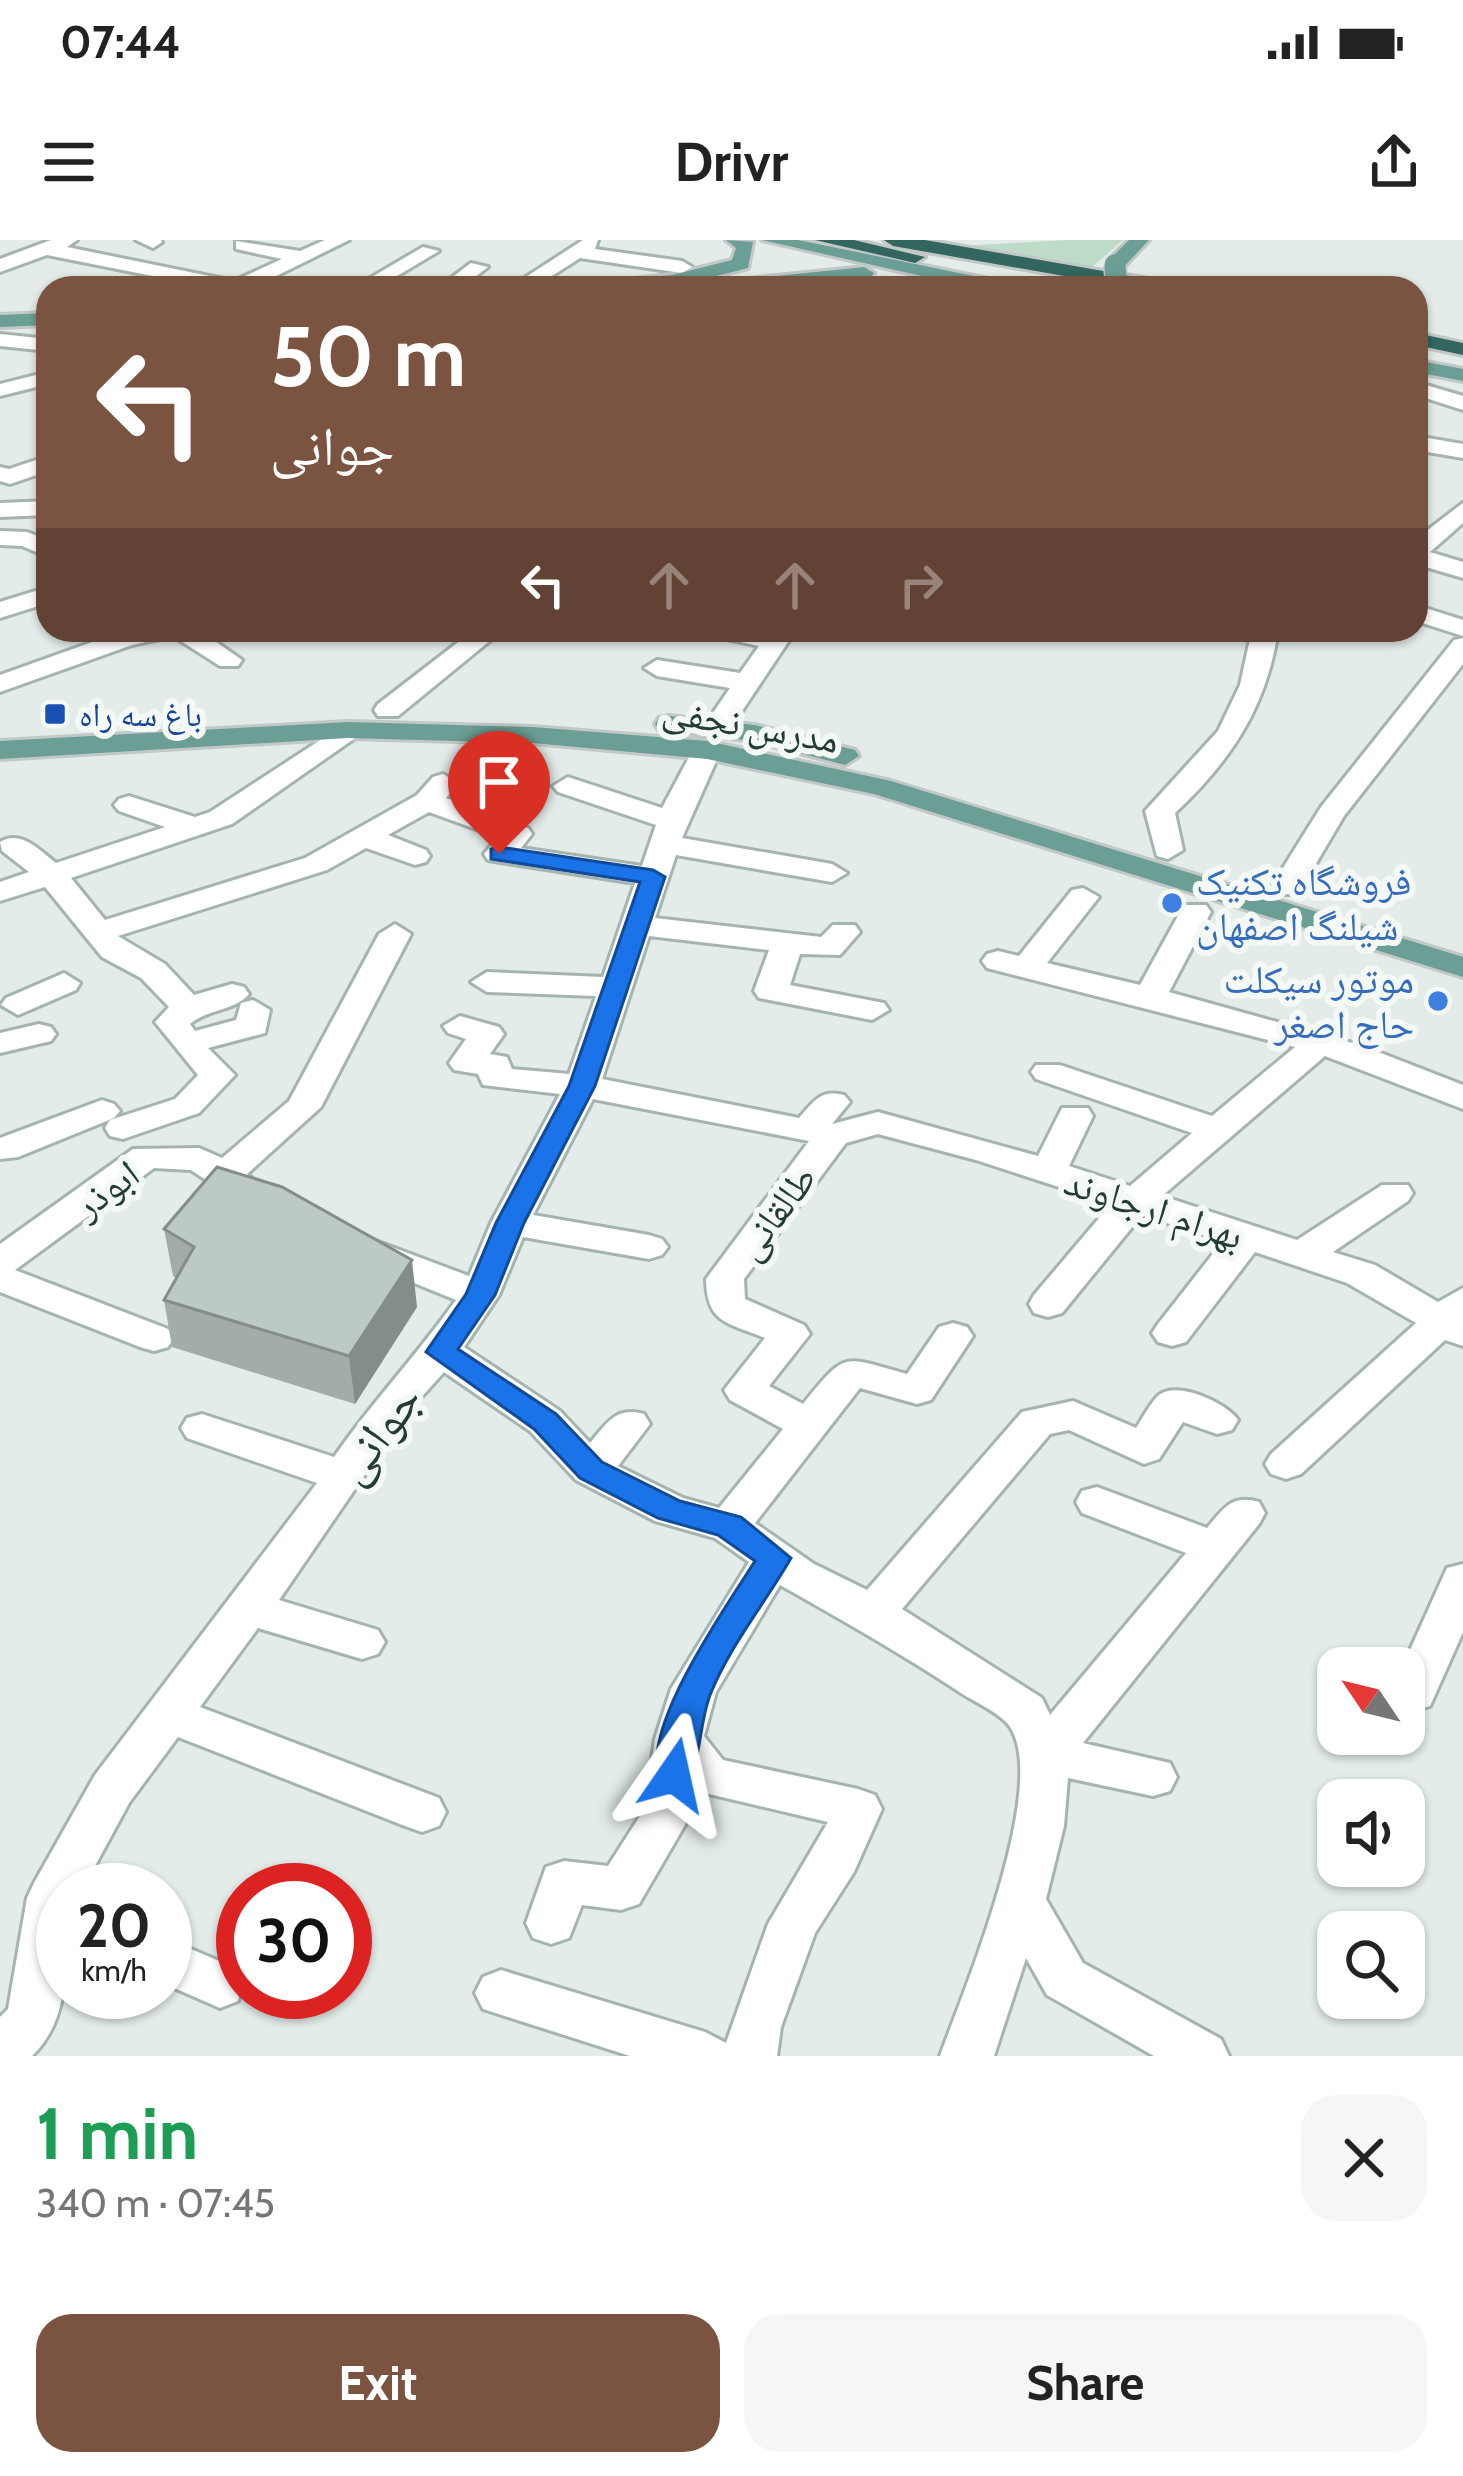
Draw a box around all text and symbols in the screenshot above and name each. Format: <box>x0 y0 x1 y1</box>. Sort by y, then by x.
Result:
text: 07:44 <box>60 15 181 69</box>
icon: menu <box>36 129 102 195</box>
text: Drivr <box>675 129 788 195</box>
icon: share <box>1361 129 1427 195</box>
text: 50 m <box>270 305 466 407</box>
icon: left <box>72 324 228 480</box>
text: جوانی <box>270 413 394 479</box>
icon: left <box>510 552 576 618</box>
icon: ahead <box>636 552 702 618</box>
icon: ahead <box>762 552 828 618</box>
icon: right <box>888 552 954 618</box>
street label: مدرس نجفی <box>659 685 843 764</box>
place label: باغ سه راه <box>79 694 202 735</box>
marker: باغ سه راه <box>42 701 68 727</box>
pin <box>448 731 550 854</box>
icon: arrive <box>466 749 532 815</box>
place label: فروشگاه تکنیک شیلنگ اصفهان <box>1196 857 1411 950</box>
marker: فروشگاه تکنیک شیلنگ اصفهان <box>1159 890 1185 916</box>
place label: موتور سیکلت حاج اصغر <box>1223 955 1414 1049</box>
marker: موتور سیکلت حاج اصغر <box>1425 988 1451 1014</box>
street label: ابوذر <box>63 1149 148 1229</box>
street label: طالقانی <box>724 1155 827 1270</box>
street label: بهرام ارجاوند <box>1058 1157 1249 1262</box>
street label: جوانی <box>321 1371 434 1495</box>
north arrow <box>1317 1647 1425 1755</box>
map controls <box>1317 1647 1425 2019</box>
position arrow <box>611 1712 737 1838</box>
button: sound <box>1317 1779 1425 1887</box>
speed limit sign: 30 <box>216 1863 372 2019</box>
text: 20 <box>77 1889 151 1962</box>
button: search <box>1317 1911 1425 2019</box>
text: km/h <box>81 1952 147 1989</box>
text: 1 min <box>36 2090 198 2177</box>
button: close <box>1301 2095 1427 2221</box>
text: 340 m · 07:45 <box>36 2179 275 2227</box>
button: Exit <box>36 2314 720 2452</box>
button: Share <box>744 2314 1427 2452</box>

